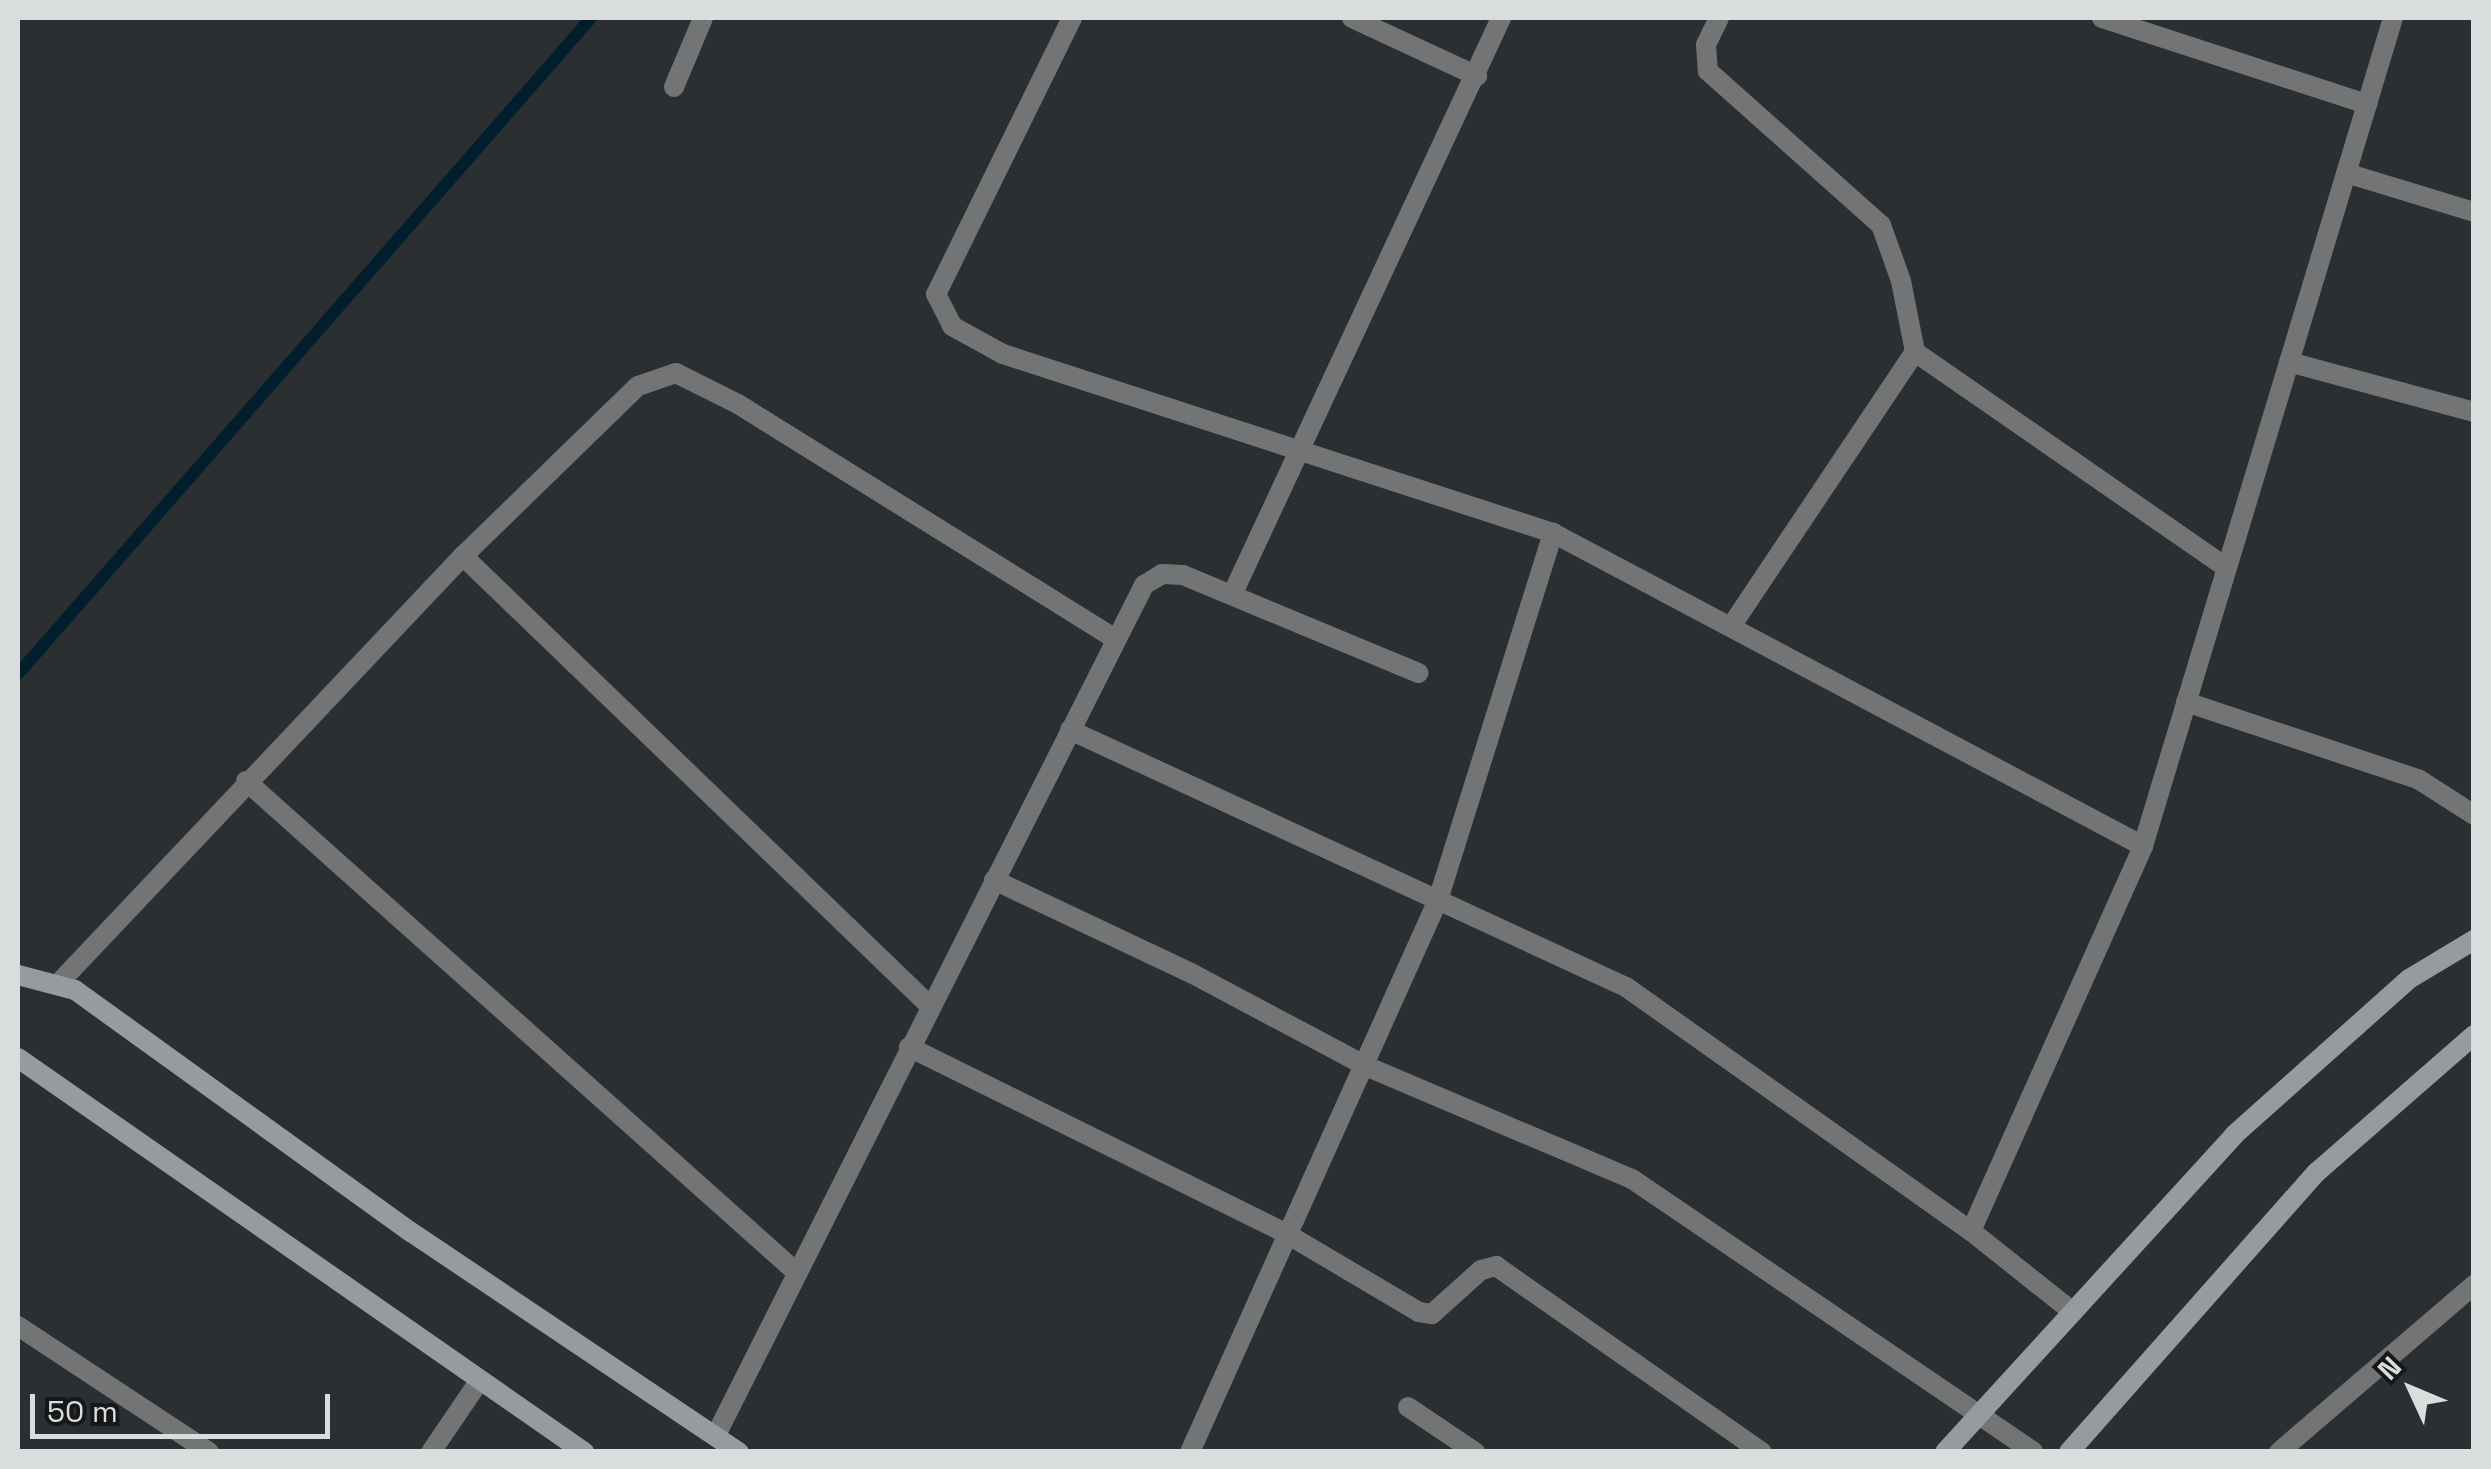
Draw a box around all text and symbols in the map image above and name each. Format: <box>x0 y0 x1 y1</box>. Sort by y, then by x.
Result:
north arrow <box>2361 1339 2461 1439</box>
text: N <box>2370 1349 2409 1387</box>
scale bar <box>35 1374 335 1436</box>
text: 50 m <box>47 1392 118 1431</box>

